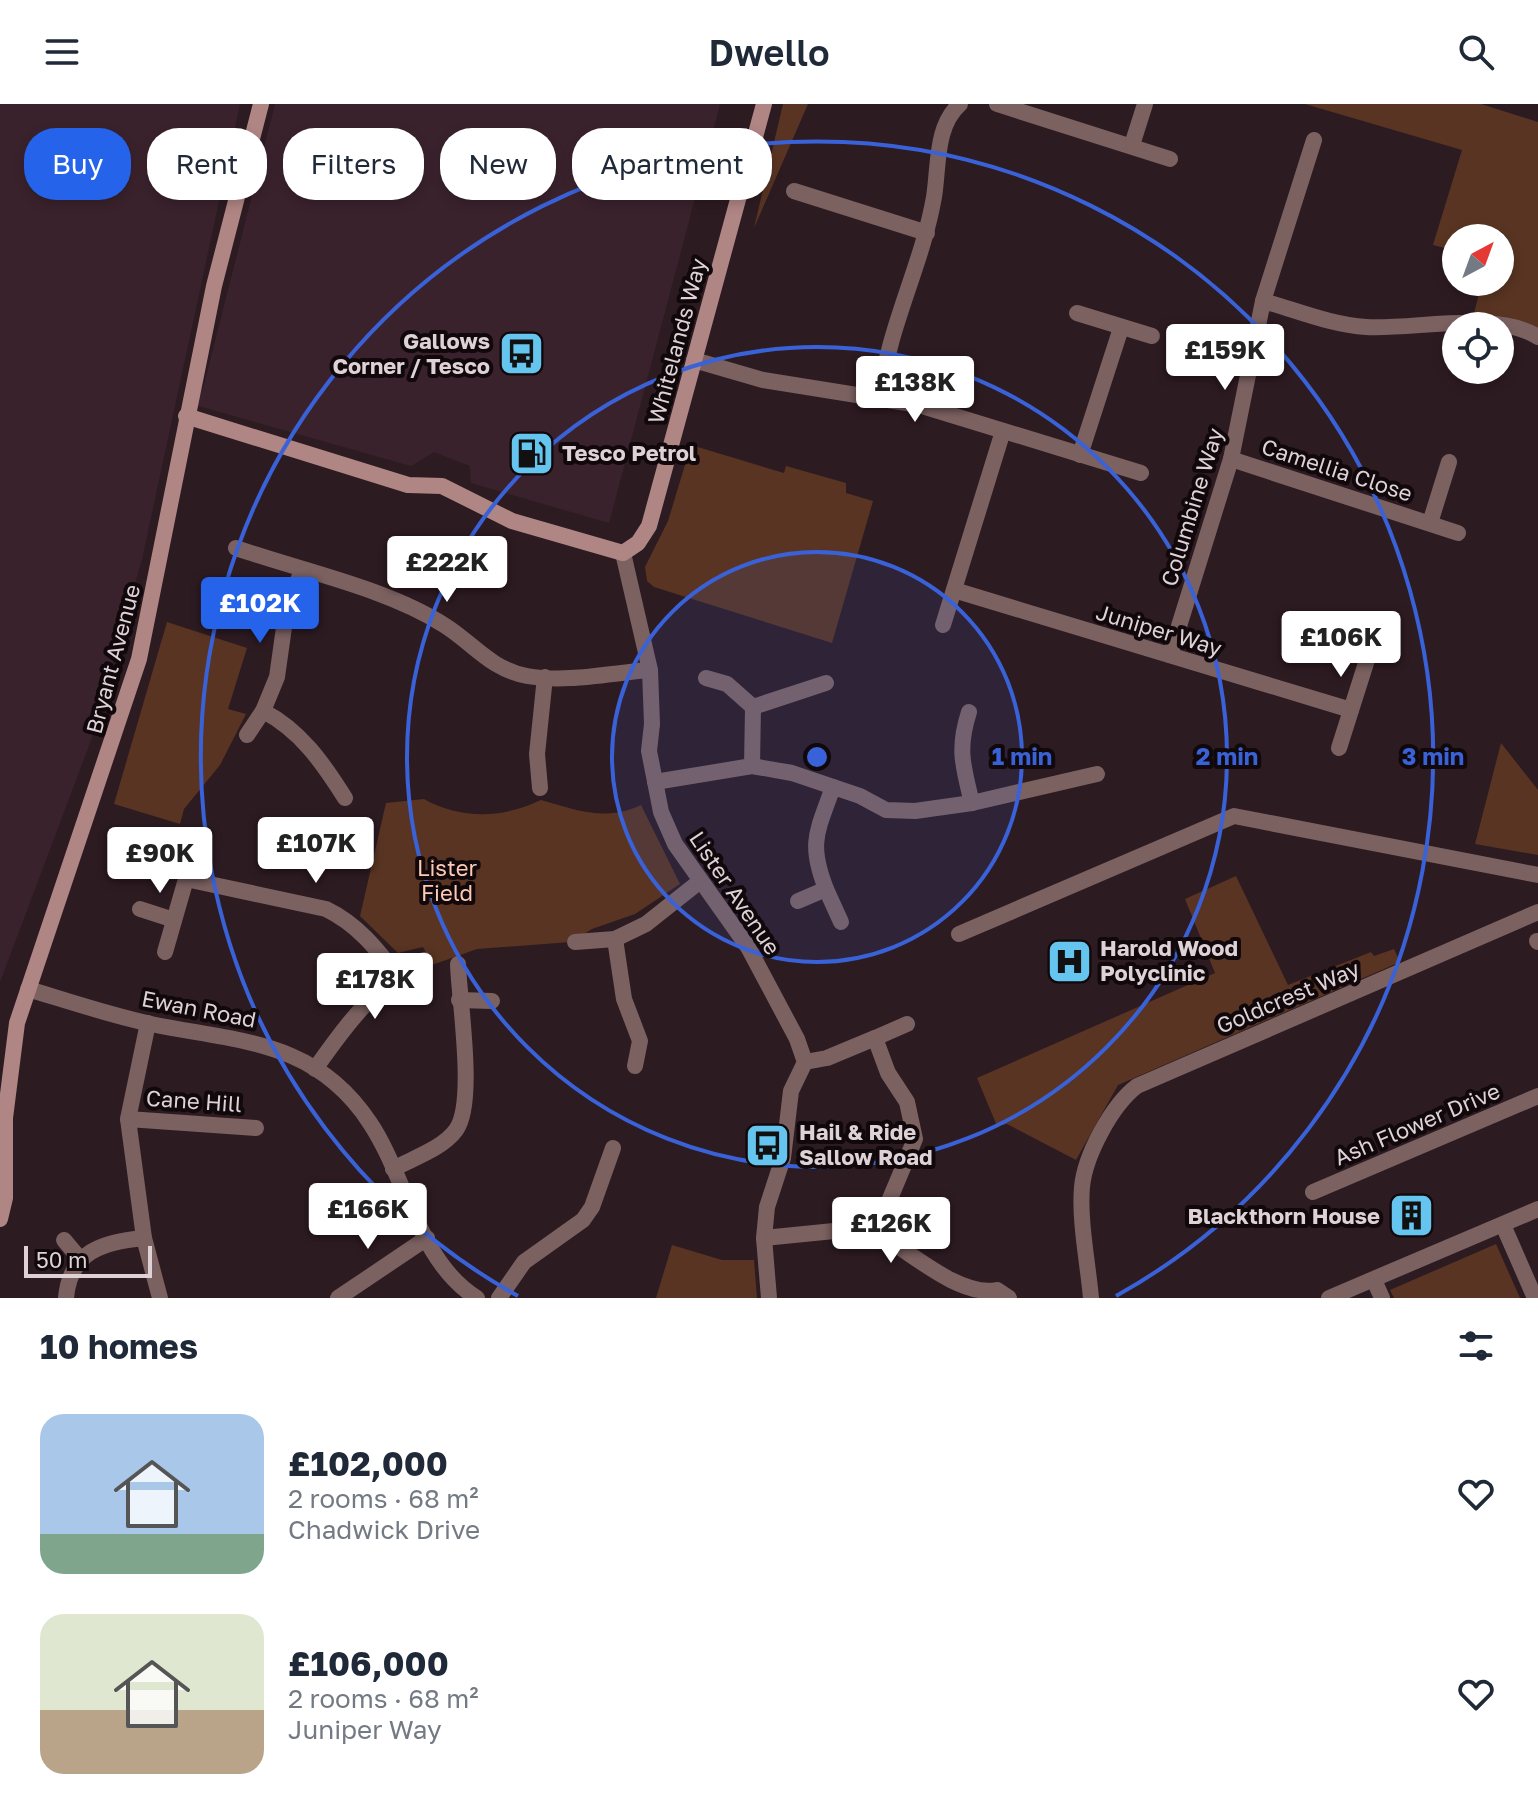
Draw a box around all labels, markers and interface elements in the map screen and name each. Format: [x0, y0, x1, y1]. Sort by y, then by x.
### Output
icon: menu [40, 30, 84, 74]
icon: search [1454, 30, 1498, 74]
text: Dwello [709, 31, 829, 74]
chip: Buy [24, 128, 131, 200]
chip: Rent [147, 128, 267, 200]
chip: Filters [283, 128, 424, 200]
chip: New [440, 128, 556, 200]
chip: Apartment [572, 128, 772, 200]
north arrow [1442, 224, 1514, 296]
map controls [1442, 224, 1514, 384]
street label: Whitelands Way [641, 255, 712, 427]
button: locate [1442, 312, 1514, 384]
pin: £159K [1169, 324, 1281, 392]
place label: Gallows Corner / Tesco [332, 327, 490, 379]
bus stop icon: Gallows Corner / Tesco [497, 330, 545, 378]
text: £159K [1184, 334, 1266, 365]
pin: £138K [859, 356, 971, 424]
text: £138K [874, 366, 956, 397]
street label: Columbine Way [1155, 425, 1228, 589]
fuel station icon: Tesco Petrol [507, 429, 555, 477]
street label: Camellia Close [1258, 432, 1416, 507]
place label: Tesco Petrol [562, 439, 696, 466]
pin: £222K [391, 536, 503, 604]
text: £222K [405, 546, 489, 577]
pin: £102K [204, 577, 316, 645]
street label: Bryant Avenue [80, 581, 145, 736]
text: £102K [219, 587, 301, 618]
street label: Juniper Way [1093, 598, 1225, 661]
pin: £106K [1285, 611, 1397, 679]
text: £106K [1300, 621, 1382, 652]
text: 1 min [992, 741, 1052, 770]
text: 2 min [1196, 741, 1258, 770]
text: 3 min [1402, 741, 1464, 770]
centre of rings [803, 743, 831, 771]
pin: £107K [260, 817, 372, 885]
street label: Lister Avenue [684, 826, 787, 960]
pin: £90K [113, 827, 207, 895]
text: £107K [276, 827, 356, 858]
text: £90K [125, 837, 195, 868]
park label: Lister Field [417, 854, 478, 906]
place label: Harold Wood Polyclinic [1100, 934, 1238, 986]
hospital icon: Harold Wood Polyclinic [1045, 937, 1093, 985]
pin: £178K [319, 953, 431, 1021]
street label: Goldcrest Way [1212, 954, 1363, 1039]
text: £178K [335, 963, 415, 994]
street label: Ewan Road [140, 984, 259, 1033]
street label: Ash Flower Drive [1330, 1076, 1504, 1171]
street label: Cane Hill [145, 1084, 243, 1117]
place label: Hail & Ride Sallow Road [799, 1118, 932, 1170]
bus stop icon: Hail & Ride Sallow Road [744, 1121, 792, 1169]
pin: £166K [312, 1183, 424, 1251]
building icon: Blackthorn House [1387, 1192, 1435, 1240]
text: £166K [327, 1193, 409, 1224]
pin: £126K [835, 1197, 947, 1265]
place label: Blackthorn House [1188, 1202, 1380, 1229]
text: £126K [850, 1207, 932, 1238]
scale bar [24, 1242, 152, 1278]
text: 50 m [36, 1246, 87, 1273]
icon: filters [1454, 1324, 1498, 1368]
text: 10 homes [40, 1326, 198, 1366]
text: £102,000 [288, 1443, 448, 1483]
icon: home [104, 1446, 200, 1542]
icon: heart [1454, 1472, 1498, 1516]
text: 2 rooms · 68 m² [288, 1483, 479, 1514]
text: Chadwick Drive [288, 1514, 480, 1545]
text: £106,000 [288, 1643, 449, 1683]
icon: home [104, 1646, 200, 1742]
icon: heart [1454, 1672, 1498, 1716]
text: 2 rooms · 68 m² [288, 1683, 479, 1714]
text: Juniper Way [288, 1714, 441, 1745]

